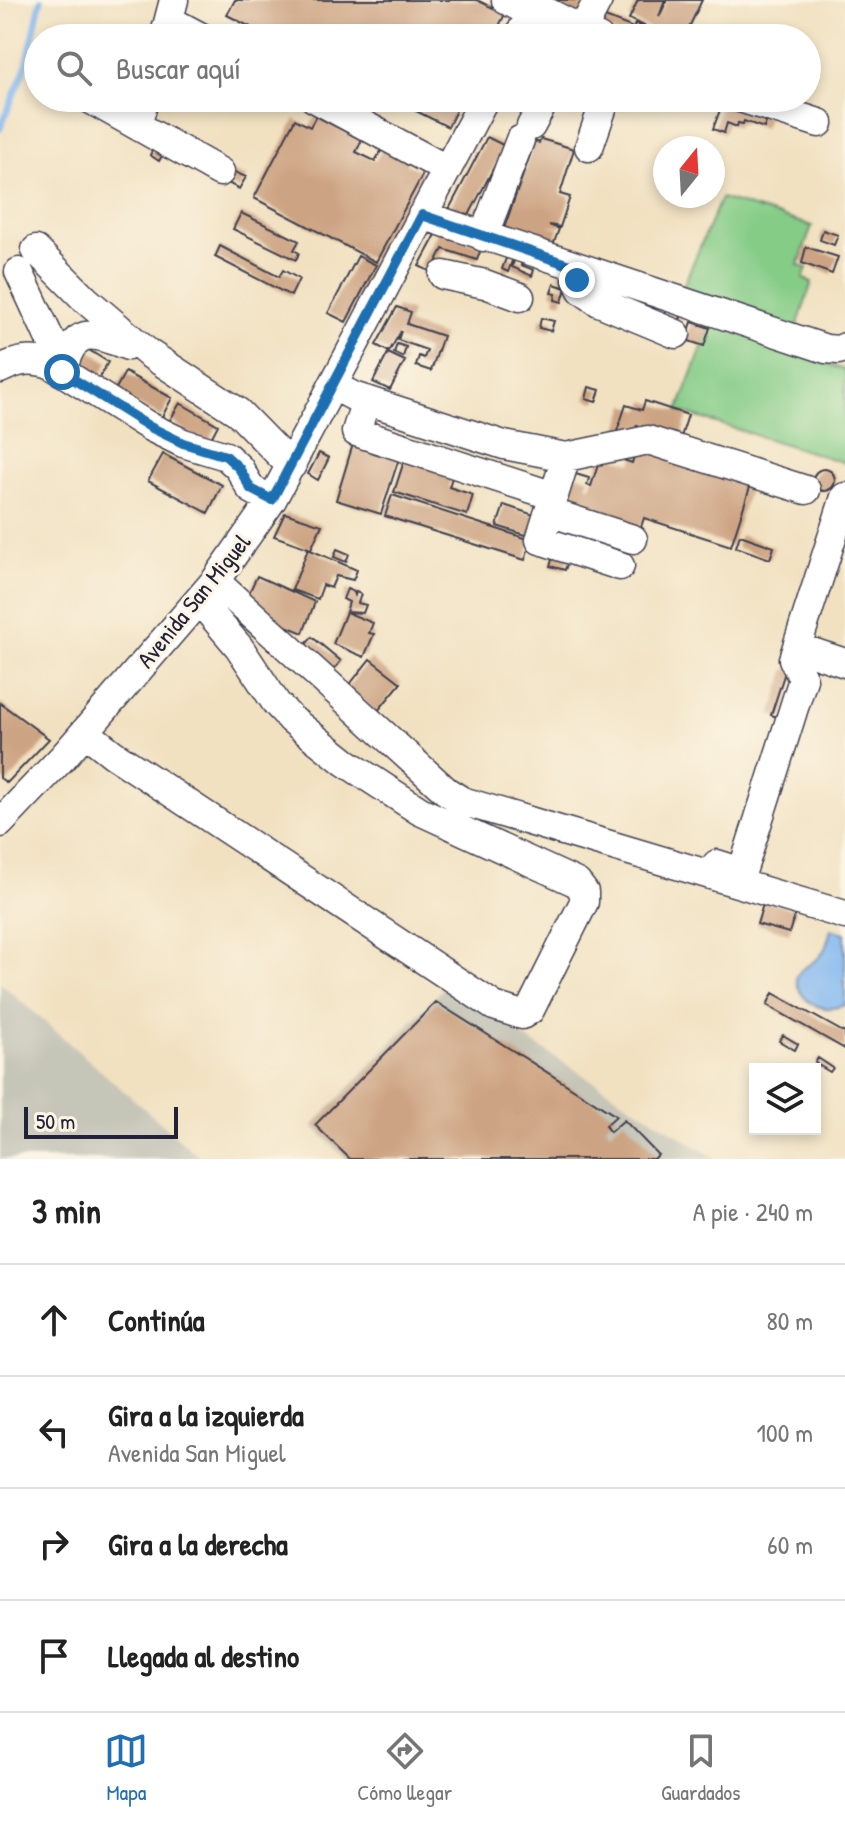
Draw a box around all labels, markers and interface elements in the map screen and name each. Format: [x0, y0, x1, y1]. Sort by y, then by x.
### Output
search box [24, 24, 821, 112]
icon: search [52, 46, 96, 90]
text: Buscar aquí [116, 48, 241, 88]
north arrow [653, 136, 725, 208]
route end [559, 262, 595, 298]
route start [44, 354, 80, 390]
street label: Avenida San Miguel [129, 526, 258, 674]
map controls [749, 1063, 821, 1135]
button: layers [749, 1063, 821, 1135]
scale bar [24, 1103, 178, 1139]
text: 50 m [36, 1106, 75, 1136]
text: 3 min [32, 1188, 101, 1234]
text: A pie · 240 m [693, 1194, 813, 1229]
icon: ahead [32, 1298, 76, 1342]
text: Continúa [108, 1300, 204, 1340]
text: 80 m [766, 1303, 813, 1338]
text: Gira a la izquierda [108, 1395, 304, 1435]
icon: left [32, 1410, 76, 1454]
text: 100 m [757, 1415, 813, 1450]
text: Avenida San Miguel [108, 1435, 286, 1470]
icon: right [32, 1522, 76, 1566]
text: Gira a la derecha [108, 1524, 288, 1564]
text: 60 m [767, 1527, 813, 1562]
icon: arrive [32, 1634, 76, 1678]
text: Llegada al destino [108, 1636, 299, 1676]
tab: Mapa [104, 1729, 148, 1807]
tab: Cómo llegar [357, 1729, 452, 1807]
tab: Guardados [661, 1729, 741, 1807]

